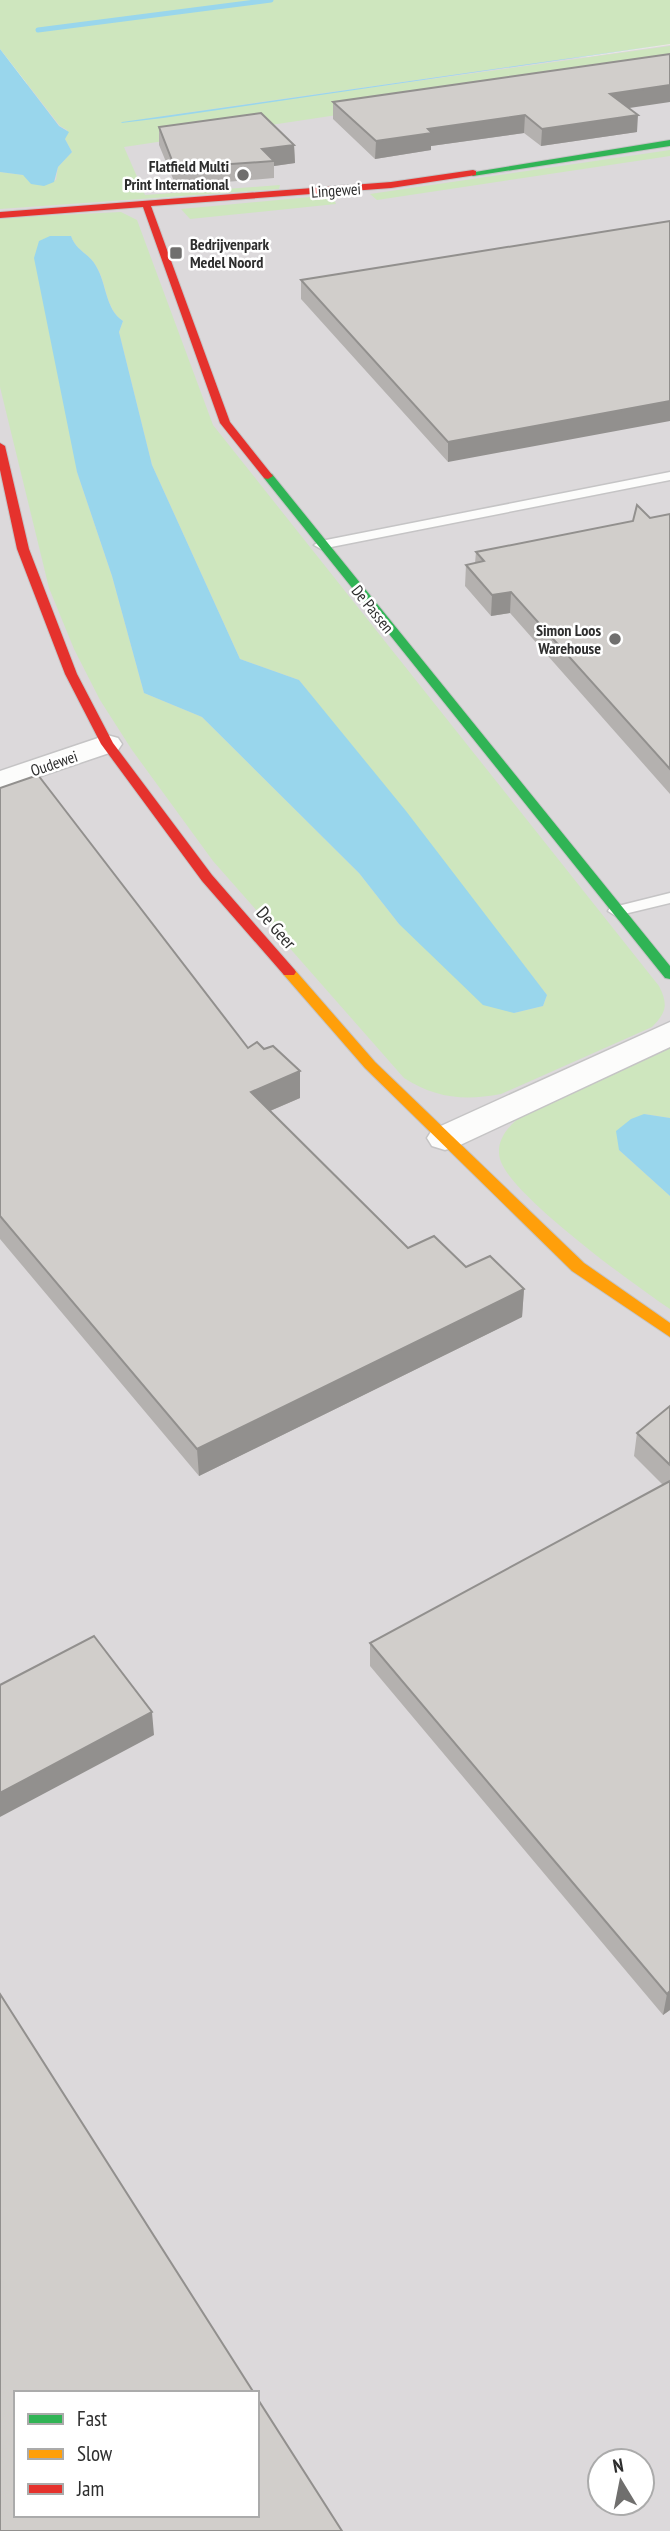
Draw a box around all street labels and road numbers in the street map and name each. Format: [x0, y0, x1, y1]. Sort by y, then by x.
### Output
street label: Lingewei [310, 178, 362, 202]
street label: De Passen [348, 581, 398, 637]
street label: Oudewei [28, 746, 80, 780]
street label: De Geer [252, 902, 301, 954]

